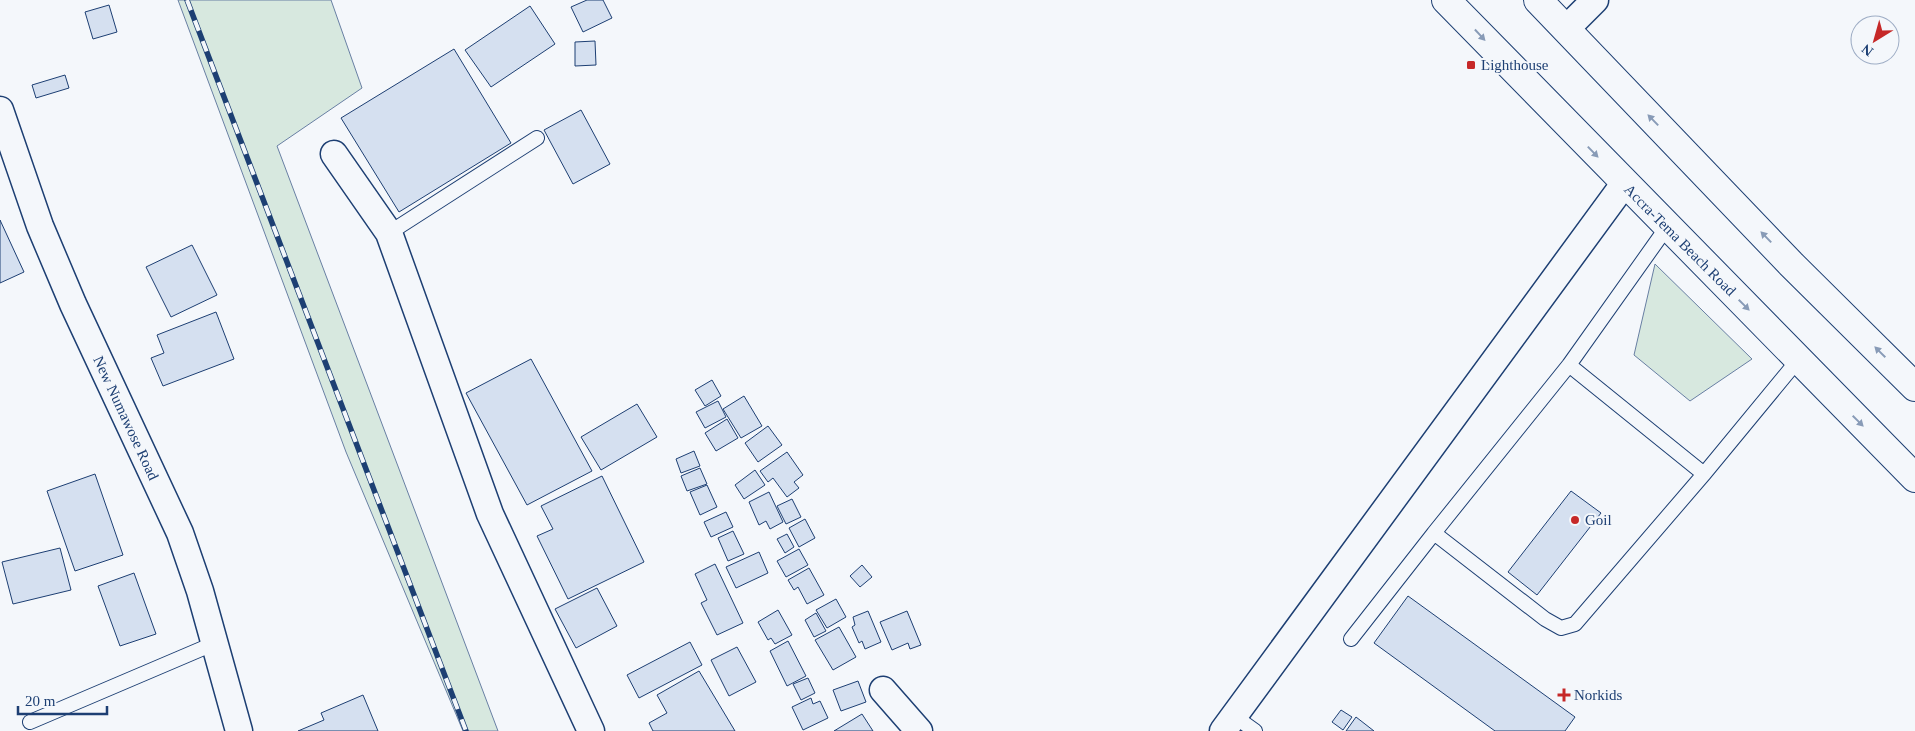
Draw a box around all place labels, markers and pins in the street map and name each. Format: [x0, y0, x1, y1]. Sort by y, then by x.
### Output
place label: Lighthouse [1481, 57, 1549, 73]
marker: Lighthouse [1465, 59, 1477, 71]
place label: Goil [1585, 512, 1612, 528]
marker: Goil [1569, 514, 1581, 526]
place label: Norkids [1574, 687, 1622, 703]
marker: Norkids [1558, 689, 1570, 701]

